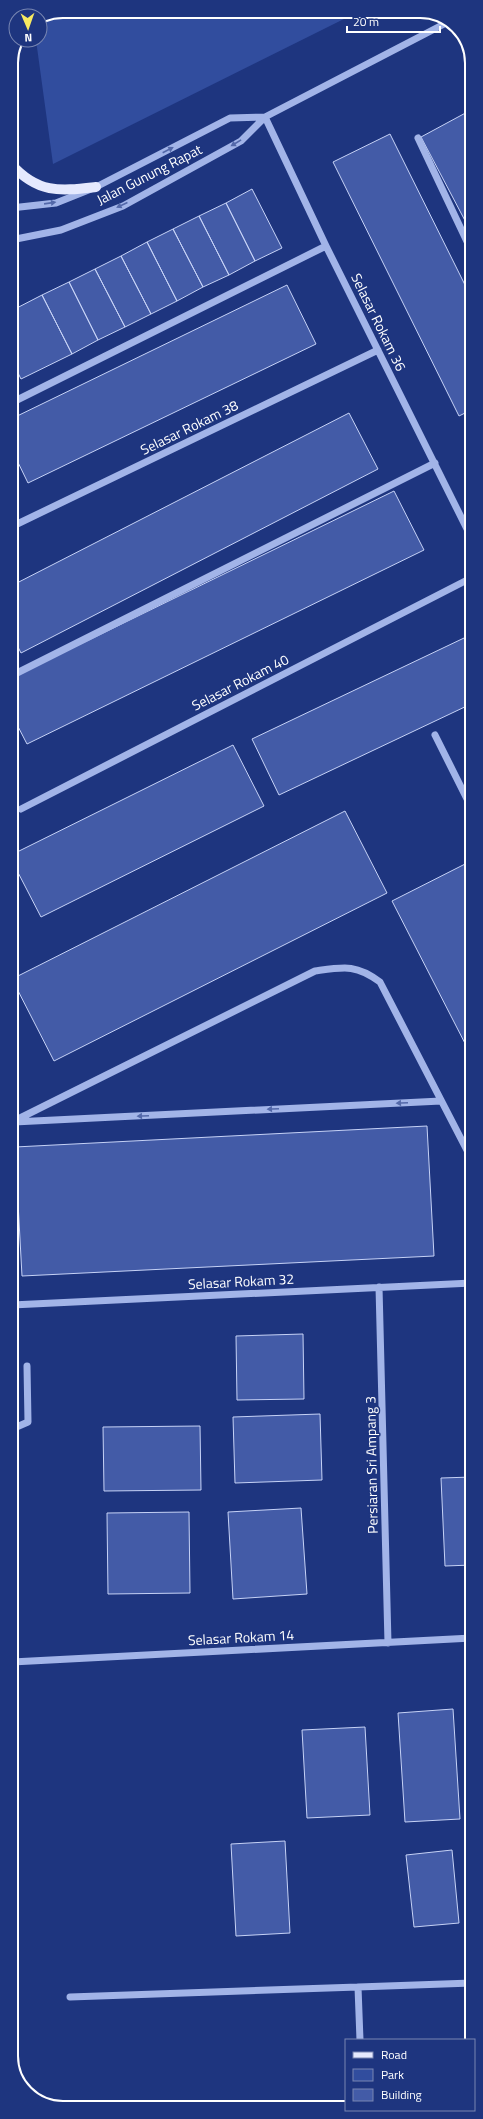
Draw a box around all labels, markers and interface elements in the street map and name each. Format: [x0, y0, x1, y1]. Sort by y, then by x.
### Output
north arrow [8, 8, 48, 48]
scale bar [347, 8, 440, 34]
text: 20 m [353, 12, 379, 31]
text: N [24, 30, 32, 46]
street label: Jalan Gunung Rapat [93, 138, 205, 210]
one-way arrow [230, 140, 242, 147]
one-way arrow [162, 147, 174, 153]
one-way arrow [44, 200, 56, 206]
one-way arrow [117, 202, 128, 208]
street label: Selasar Rokam 36 [346, 270, 412, 375]
street label: Selasar Rokam 38 [137, 394, 242, 460]
street label: Selasar Rokam 40 [188, 648, 292, 716]
one-way arrow [396, 1099, 408, 1106]
one-way arrow [267, 1106, 279, 1113]
one-way arrow [137, 1112, 149, 1119]
street label: Selasar Rokam 32 [187, 1268, 295, 1294]
street label: Persiaran Sri Ampang 3 [359, 1396, 383, 1534]
street label: Selasar Rokam 14 [187, 1624, 295, 1650]
legend [345, 2039, 475, 2111]
text: Road [381, 2045, 407, 2064]
text: Park [381, 2065, 404, 2084]
text: Building [381, 2085, 422, 2104]

